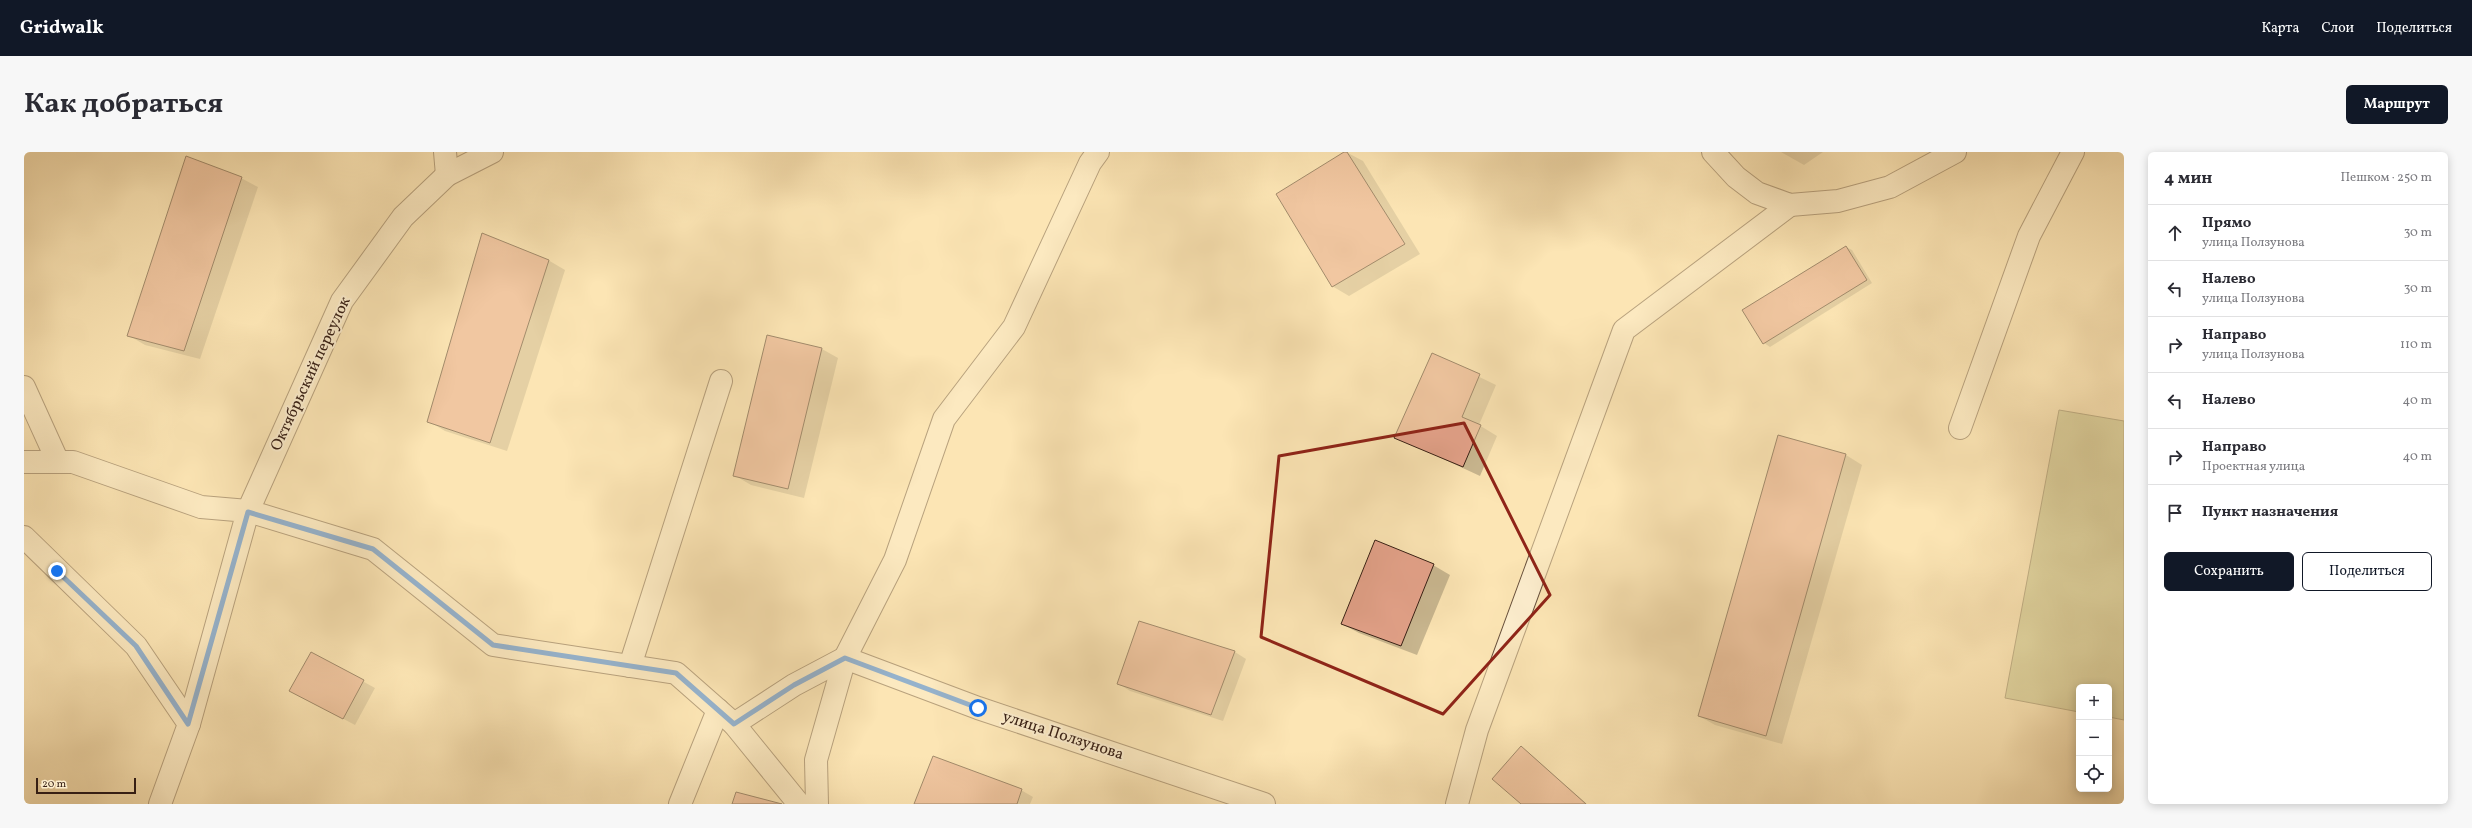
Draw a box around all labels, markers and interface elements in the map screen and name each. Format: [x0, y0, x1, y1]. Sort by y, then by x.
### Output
text: Gridwalk [20, 15, 104, 41]
text: Карта [2261, 19, 2299, 38]
text: Слои [2321, 19, 2354, 38]
text: Поделиться [2376, 19, 2452, 38]
text: Как добраться [24, 85, 223, 124]
button: Маршрут [2346, 85, 2448, 124]
text: 4 мин [2164, 167, 2212, 190]
text: Пешком · 250 m [2340, 169, 2432, 187]
text: Прямо [2202, 213, 2251, 234]
icon: ahead [2164, 222, 2186, 244]
text: 30 m [2404, 224, 2432, 242]
text: улица Ползунова [2202, 234, 2305, 252]
text: Налево [2202, 269, 2256, 290]
icon: left [2164, 278, 2186, 300]
text: 30 m [2404, 280, 2432, 298]
text: улица Ползунова [2202, 290, 2305, 308]
street label: Октябрьский переулок [266, 293, 357, 455]
text: Направо [2202, 325, 2266, 346]
icon: right [2164, 334, 2186, 356]
text: 110 m [2400, 336, 2432, 354]
text: улица Ползунова [2202, 346, 2305, 364]
icon: left [2164, 390, 2186, 412]
text: Налево [2202, 390, 2256, 411]
text: 40 m [2403, 392, 2432, 410]
text: Направо [2202, 437, 2266, 458]
icon: right [2164, 446, 2186, 468]
text: 40 m [2403, 448, 2432, 466]
text: Проектная улица [2202, 458, 2305, 476]
icon: arrive [2164, 502, 2186, 524]
text: Пункт назначения [2202, 502, 2338, 523]
button: Сохранить [2164, 552, 2294, 591]
button: Поделиться [2302, 552, 2432, 591]
route end [48, 562, 66, 580]
map controls [2076, 684, 2112, 792]
button: + [2076, 684, 2112, 720]
route start [969, 699, 987, 717]
street label: улица Ползунова [999, 706, 1127, 766]
button: − [2076, 720, 2112, 756]
button: locate [2076, 756, 2112, 792]
scale bar [36, 776, 136, 795]
text: 20 m [42, 777, 66, 792]

